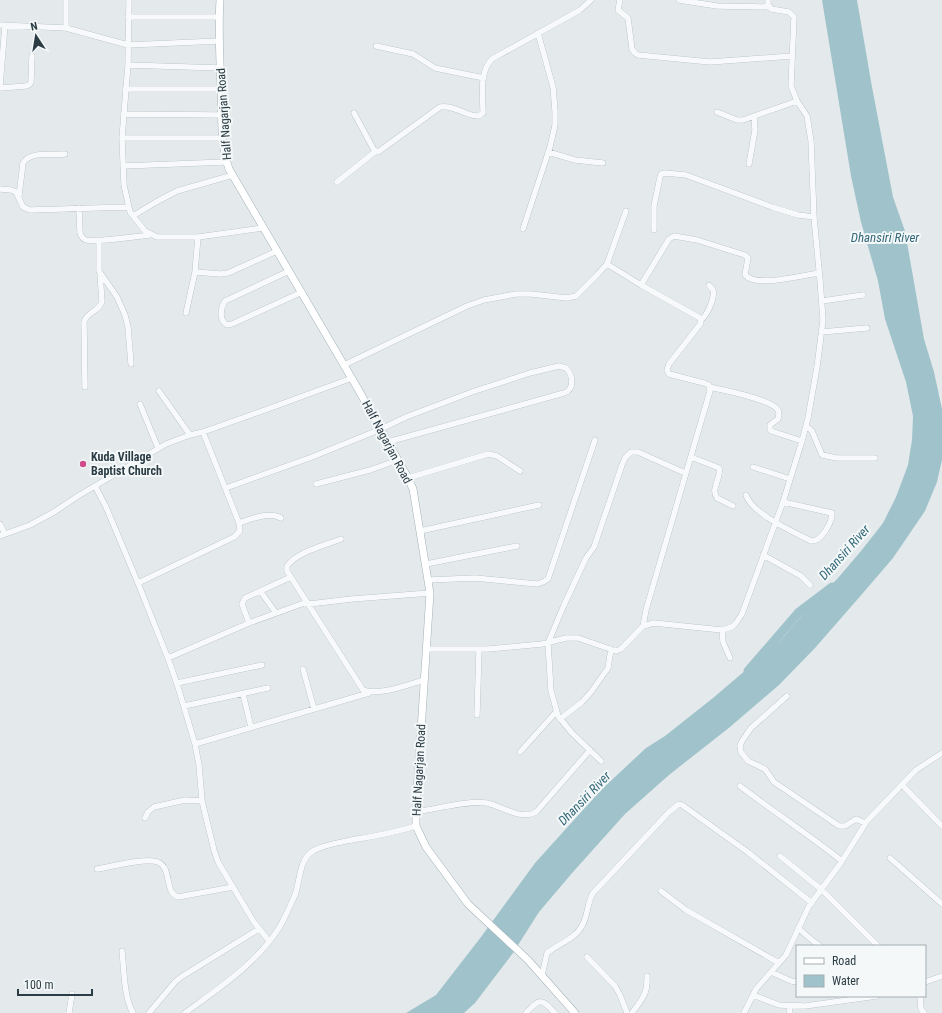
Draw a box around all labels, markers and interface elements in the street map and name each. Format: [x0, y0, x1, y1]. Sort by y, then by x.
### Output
north arrow [16, 16, 56, 56]
text: N [29, 20, 39, 34]
street label: Half Nagarjan Road [214, 68, 234, 160]
water label: Dhansiri River [851, 230, 920, 245]
street label: Half Nagarjan Road [359, 398, 415, 486]
place label: Kuda Village Baptist Church [91, 450, 162, 478]
marker: Kuda Village Baptist Church [78, 459, 88, 469]
water label: Dhansiri River [816, 521, 874, 583]
street label: Half Nagarjan Road [410, 724, 428, 816]
water label: Dhansiri River [555, 768, 614, 828]
legend [796, 945, 926, 997]
text: Road [832, 954, 856, 968]
scale bar [18, 971, 92, 997]
text: Water [832, 974, 860, 988]
text: 100 m [24, 978, 54, 992]

